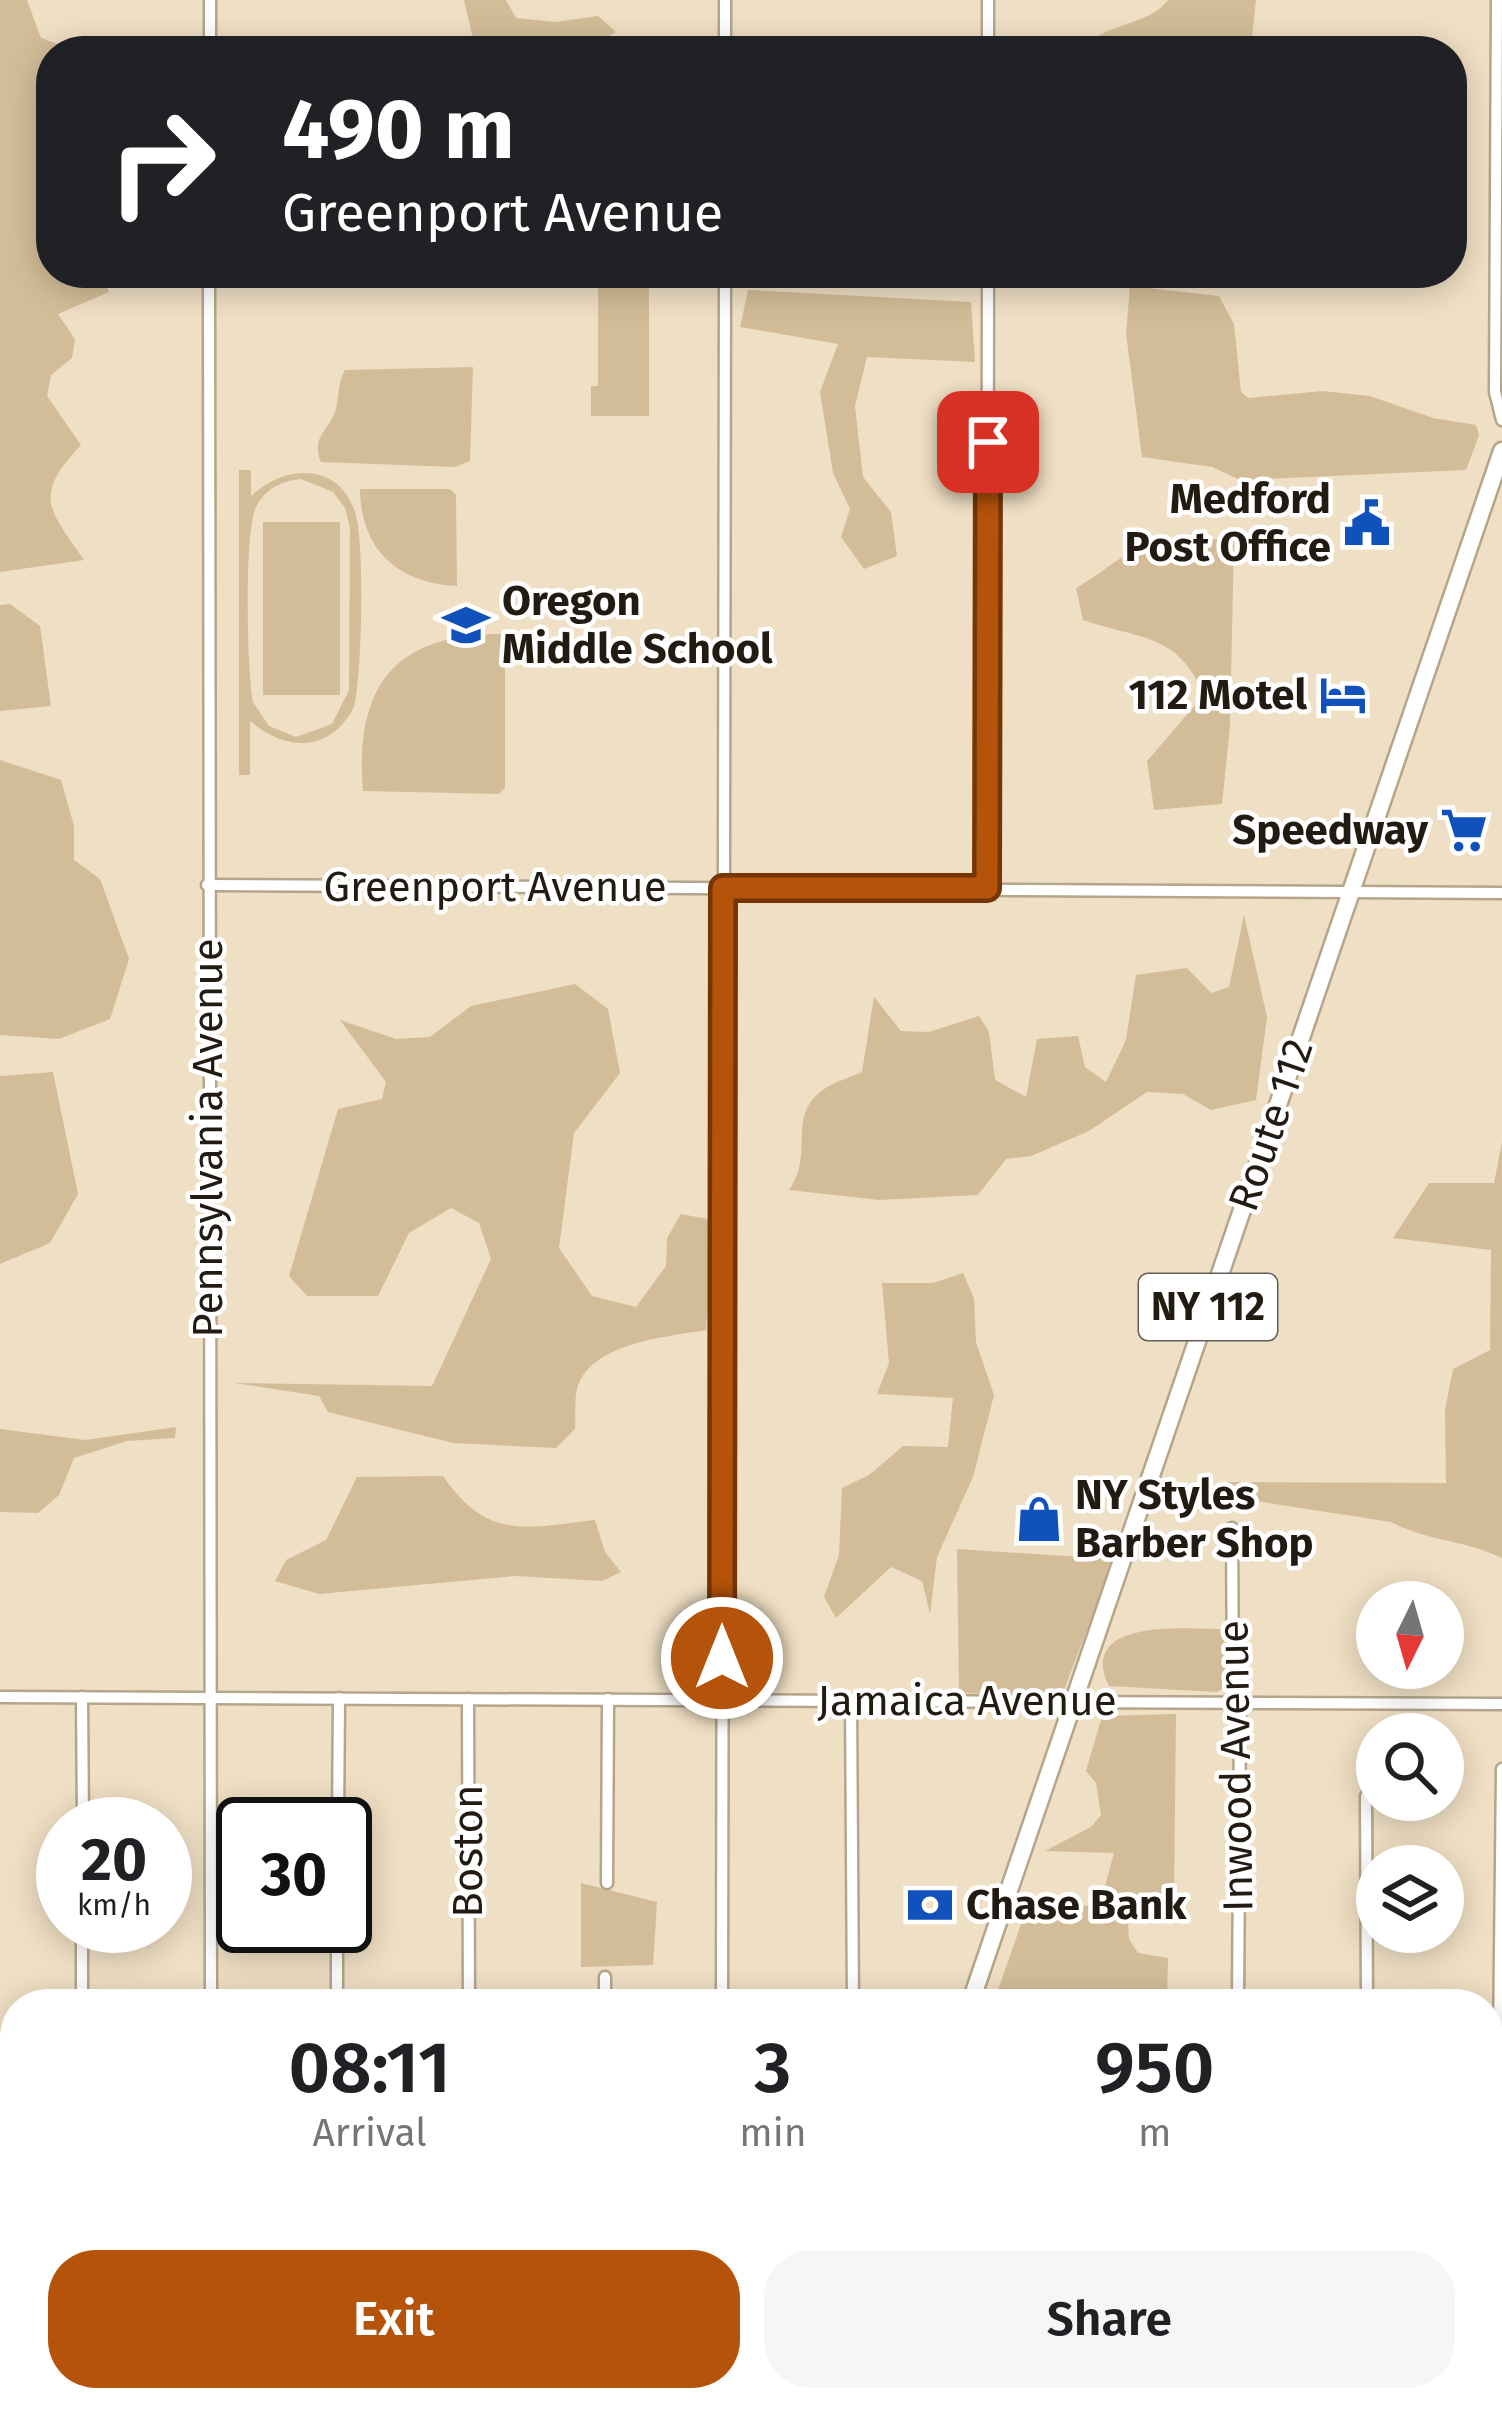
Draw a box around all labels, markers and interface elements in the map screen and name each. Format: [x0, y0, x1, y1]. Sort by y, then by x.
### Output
text: 490 m [282, 79, 515, 180]
icon: right [84, 84, 240, 240]
text: Greenport Avenue [282, 181, 723, 245]
pin [937, 391, 1039, 493]
icon: arrive [955, 409, 1021, 475]
place label: Medford Post Office [1124, 474, 1331, 572]
public building icon: Medford Post Office [1342, 498, 1392, 548]
place label: Oregon Middle School [502, 576, 773, 674]
school or university icon: Oregon Middle School [441, 600, 491, 650]
place label: 112 Motel [1128, 670, 1308, 720]
hotel icon: 112 Motel [1318, 670, 1368, 720]
place label: Speedway [1232, 805, 1429, 855]
supermarket icon: Speedway [1439, 805, 1489, 855]
street label: Greenport Avenue [323, 862, 667, 912]
street label: Pennsylvania Avenue [183, 938, 233, 1338]
street label: Route 112 [1218, 1032, 1324, 1218]
road number: NY 112 [1139, 1274, 1277, 1340]
place label: NY Styles Barber Shop [1075, 1470, 1314, 1568]
shop icon: NY Styles Barber Shop [1014, 1494, 1064, 1544]
north arrow [1356, 1581, 1464, 1689]
map controls [1356, 1581, 1464, 1953]
position arrow [659, 1595, 785, 1721]
street label: Inwood Avenue [1208, 1620, 1264, 1912]
street label: Jamaica Avenue [817, 1676, 1117, 1726]
button: search [1356, 1713, 1464, 1821]
street label: Boston [443, 1784, 493, 1918]
speed limit sign: 30 [216, 1797, 372, 1953]
text: 20 [81, 1824, 147, 1896]
button: layers [1356, 1845, 1464, 1953]
bank icon: Chase Bank [905, 1880, 955, 1930]
place label: Chase Bank [966, 1880, 1187, 1930]
text: km/h [77, 1887, 151, 1923]
text: 08:11 [289, 2025, 451, 2111]
text: 3 [754, 2025, 791, 2111]
text: 950 [1095, 2025, 1214, 2111]
text: Arrival [312, 2110, 427, 2156]
text: min [739, 2110, 807, 2156]
text: m [1138, 2110, 1171, 2156]
button: Exit [48, 2250, 740, 2388]
button: Share [764, 2250, 1455, 2388]

